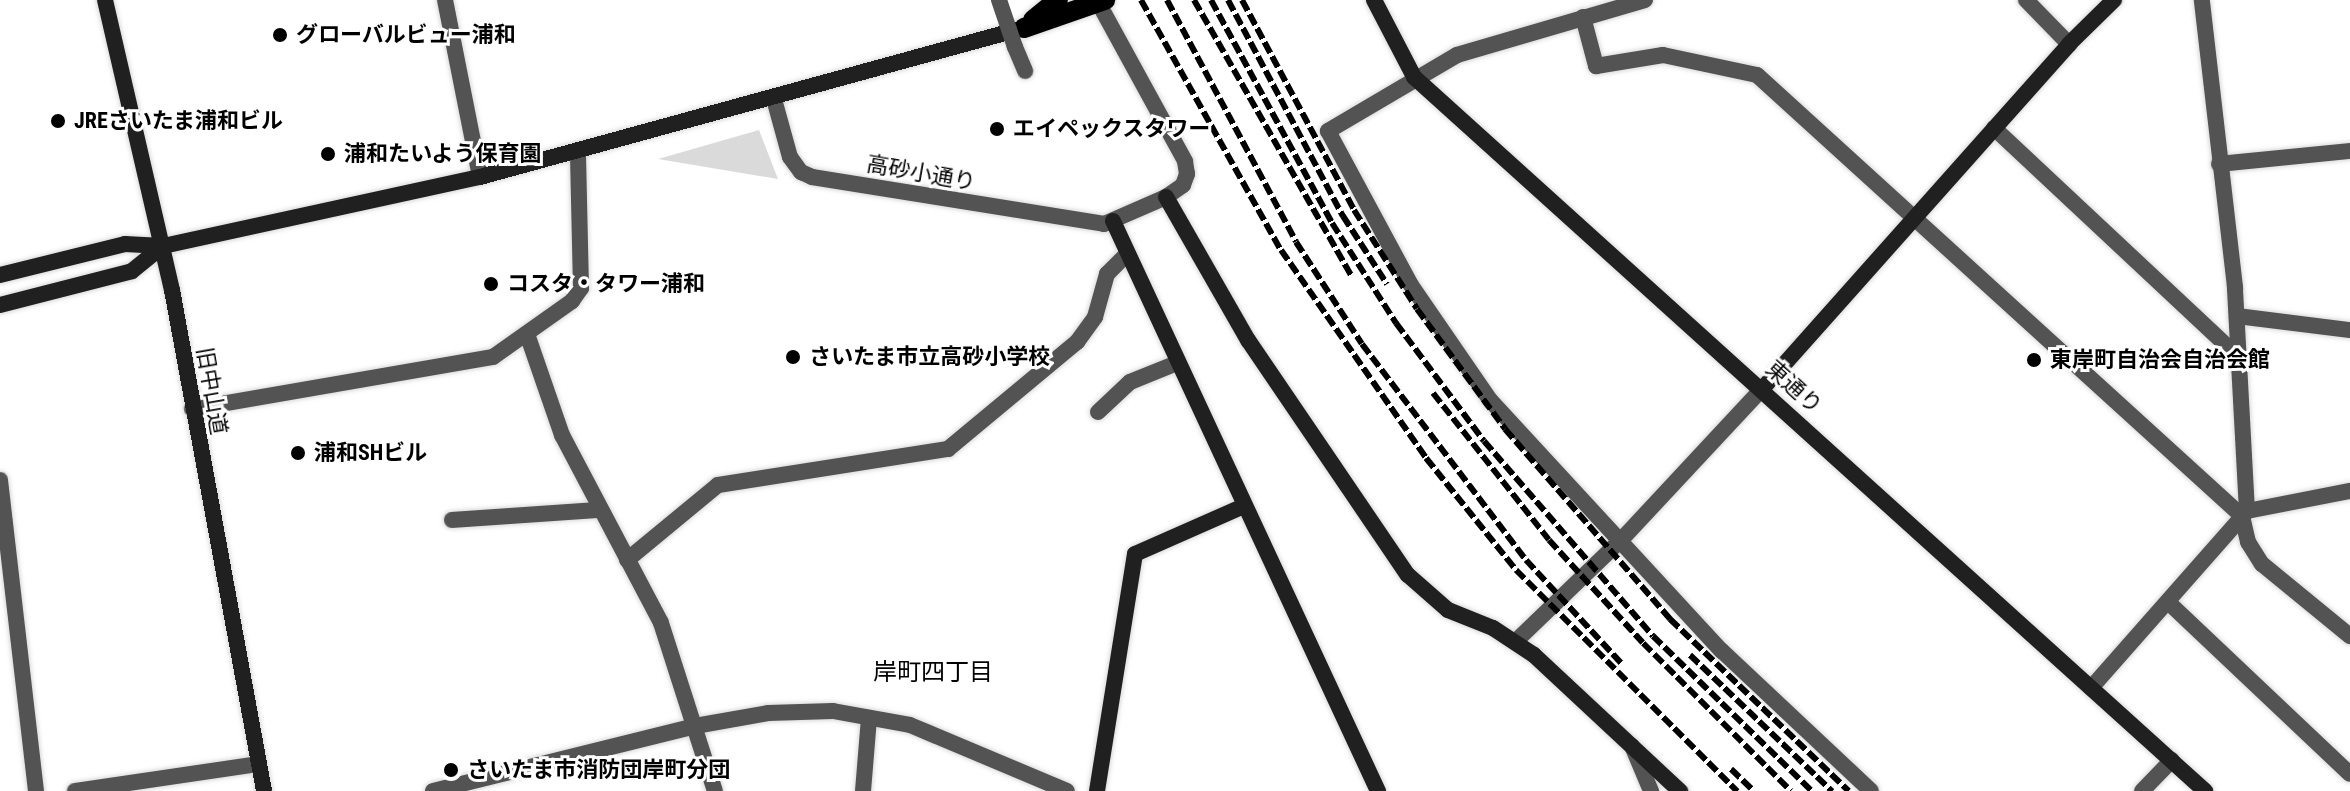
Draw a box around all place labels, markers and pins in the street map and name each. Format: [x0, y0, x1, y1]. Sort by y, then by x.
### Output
place label: グローバルビュー浦和 [296, 22, 516, 48]
marker: グローバルビュー浦和 [271, 26, 289, 44]
place label: JREさいたま浦和ビル [74, 108, 284, 134]
marker: JREさいたま浦和ビル [49, 112, 67, 130]
place label: エイペックスタワー [1013, 116, 1211, 142]
marker: エイペックスタワー [988, 120, 1006, 138]
place label: 浦和たいよう保育園 [344, 141, 542, 167]
marker: 浦和たいよう保育園 [319, 145, 337, 163]
place label: コスタ・タワー浦和 [507, 271, 705, 297]
marker: コスタ・タワー浦和 [482, 275, 500, 293]
place label: さいたま市立高砂小学校 [809, 344, 1051, 370]
place label: 東岸町自治会自治会館 [2050, 347, 2270, 373]
marker: さいたま市立高砂小学校 [784, 348, 802, 366]
marker: 東岸町自治会自治会館 [2025, 351, 2043, 369]
place label: 浦和SHビル [314, 440, 427, 466]
marker: 浦和SHビル [289, 444, 307, 462]
place label: さいたま市消防団岸町分団 [467, 757, 731, 783]
marker: さいたま市消防団岸町分団 [442, 761, 460, 779]

